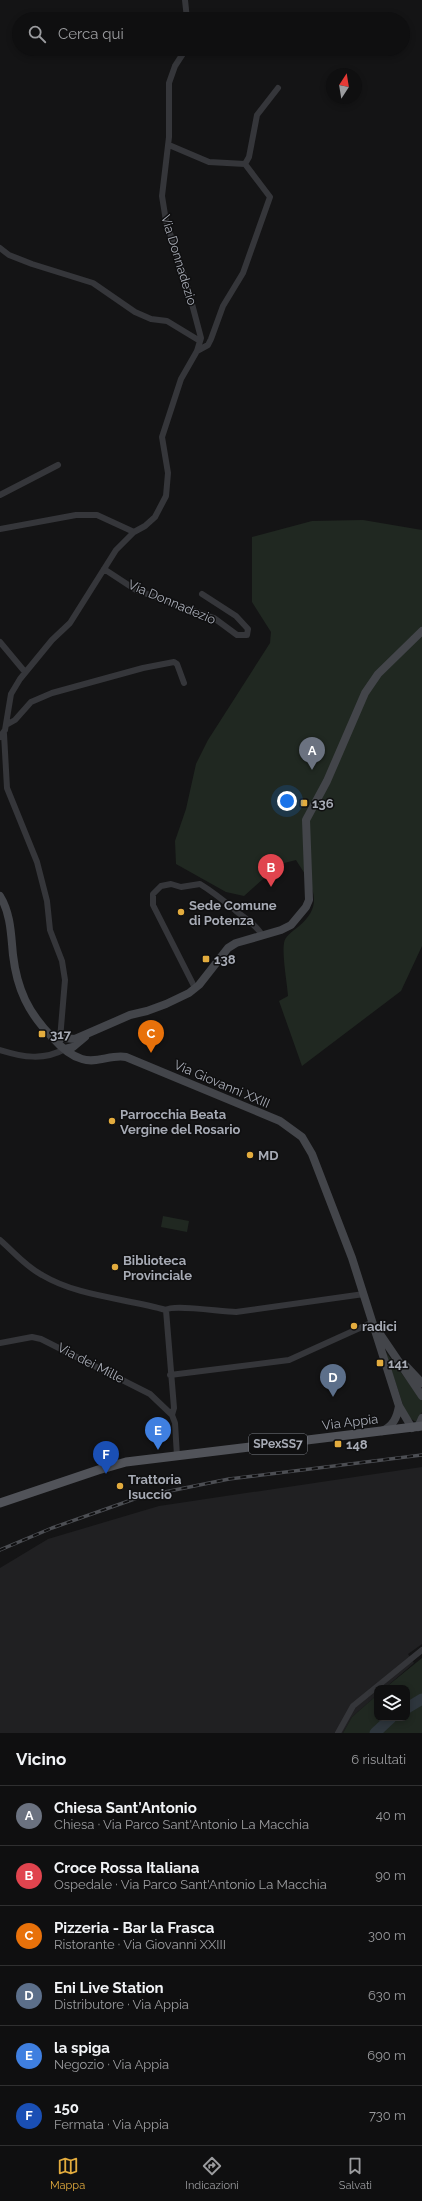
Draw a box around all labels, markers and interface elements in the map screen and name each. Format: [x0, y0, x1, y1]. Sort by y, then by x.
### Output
search box [12, 12, 410, 56]
icon: search [26, 23, 48, 45]
text: Cerca qui [58, 25, 124, 43]
north arrow [326, 68, 362, 104]
street label: Via Donnadezio [158, 213, 200, 307]
street label: Via Donnadezio [126, 577, 218, 627]
pin: A [299, 737, 325, 770]
your location [277, 791, 297, 811]
place label: 136 [312, 796, 334, 811]
marker: 136 [299, 798, 309, 808]
pin: B [258, 854, 284, 887]
place label: Sede Comune di Potenza [189, 898, 277, 928]
marker: Sede Comune di Potenza [176, 907, 186, 917]
place label: 138 [214, 952, 236, 967]
marker: 138 [201, 954, 211, 964]
pin: C [138, 1020, 164, 1053]
place label: 317 [50, 1027, 72, 1042]
marker: 317 [37, 1029, 47, 1039]
street label: Via Giovanni XXIII [172, 1057, 272, 1111]
place label: Parrocchia Beata Vergine del Rosario [120, 1107, 241, 1137]
marker: Parrocchia Beata Vergine del Rosario [107, 1116, 117, 1126]
place label: MD [258, 1148, 279, 1163]
marker: MD [245, 1150, 255, 1160]
place label: Biblioteca Provinciale [123, 1253, 192, 1283]
marker: Biblioteca Provinciale [110, 1262, 120, 1272]
place label: radici [362, 1319, 397, 1334]
marker: radici [349, 1321, 359, 1331]
street label: Via dei Mille [55, 1340, 127, 1386]
place label: 141 [388, 1356, 409, 1371]
marker: 141 [375, 1358, 385, 1368]
pin: D [320, 1364, 346, 1397]
street label: Via Appia [321, 1411, 379, 1433]
pin: E [145, 1417, 171, 1450]
road number: SPexSS7 [249, 1434, 307, 1454]
place label: 148 [346, 1437, 368, 1452]
marker: 148 [333, 1439, 343, 1449]
pin: F [93, 1441, 119, 1474]
place label: Trattoria Isuccio [128, 1472, 182, 1502]
marker: Trattoria Isuccio [115, 1481, 125, 1491]
map controls [374, 1685, 410, 1721]
button: layers [374, 1685, 410, 1721]
text: Vicino [16, 1749, 66, 1769]
text: 6 risultati [351, 1752, 406, 1767]
text: Chiesa Sant'Antonio [54, 1799, 197, 1817]
text: A [25, 1808, 33, 1823]
text: 40 m [376, 1808, 406, 1823]
text: Chiesa · Via Parco Sant'Antonio La Macchia [54, 1817, 309, 1832]
text: Croce Rossa Italiana [54, 1859, 199, 1877]
text: B [25, 1868, 33, 1883]
text: 90 m [375, 1868, 406, 1883]
text: Ospedale · Via Parco Sant'Antonio La Macchia [54, 1877, 327, 1892]
text: Pizzeria - Bar la Frasca [54, 1919, 214, 1937]
text: C [25, 1928, 33, 1943]
text: 300 m [368, 1928, 406, 1943]
text: Ristorante · Via Giovanni XXIII [54, 1937, 226, 1952]
text: Eni Live Station [54, 1979, 164, 1997]
text: D [24, 1988, 34, 2003]
text: 630 m [368, 1988, 406, 2003]
text: Distributore · Via Appia [54, 1997, 189, 2012]
text: la spiga [54, 2039, 110, 2057]
text: E [25, 2048, 33, 2063]
text: 690 m [367, 2048, 406, 2063]
text: Negozio · Via Appia [54, 2057, 169, 2072]
text: 150 [54, 2099, 79, 2117]
text: F [25, 2108, 33, 2123]
text: 730 m [369, 2108, 406, 2123]
text: Fermata · Via Appia [54, 2117, 169, 2132]
tab: Mappa [50, 2155, 85, 2192]
tab: Indicazioni [185, 2155, 239, 2192]
tab: Salvati [339, 2155, 372, 2192]

